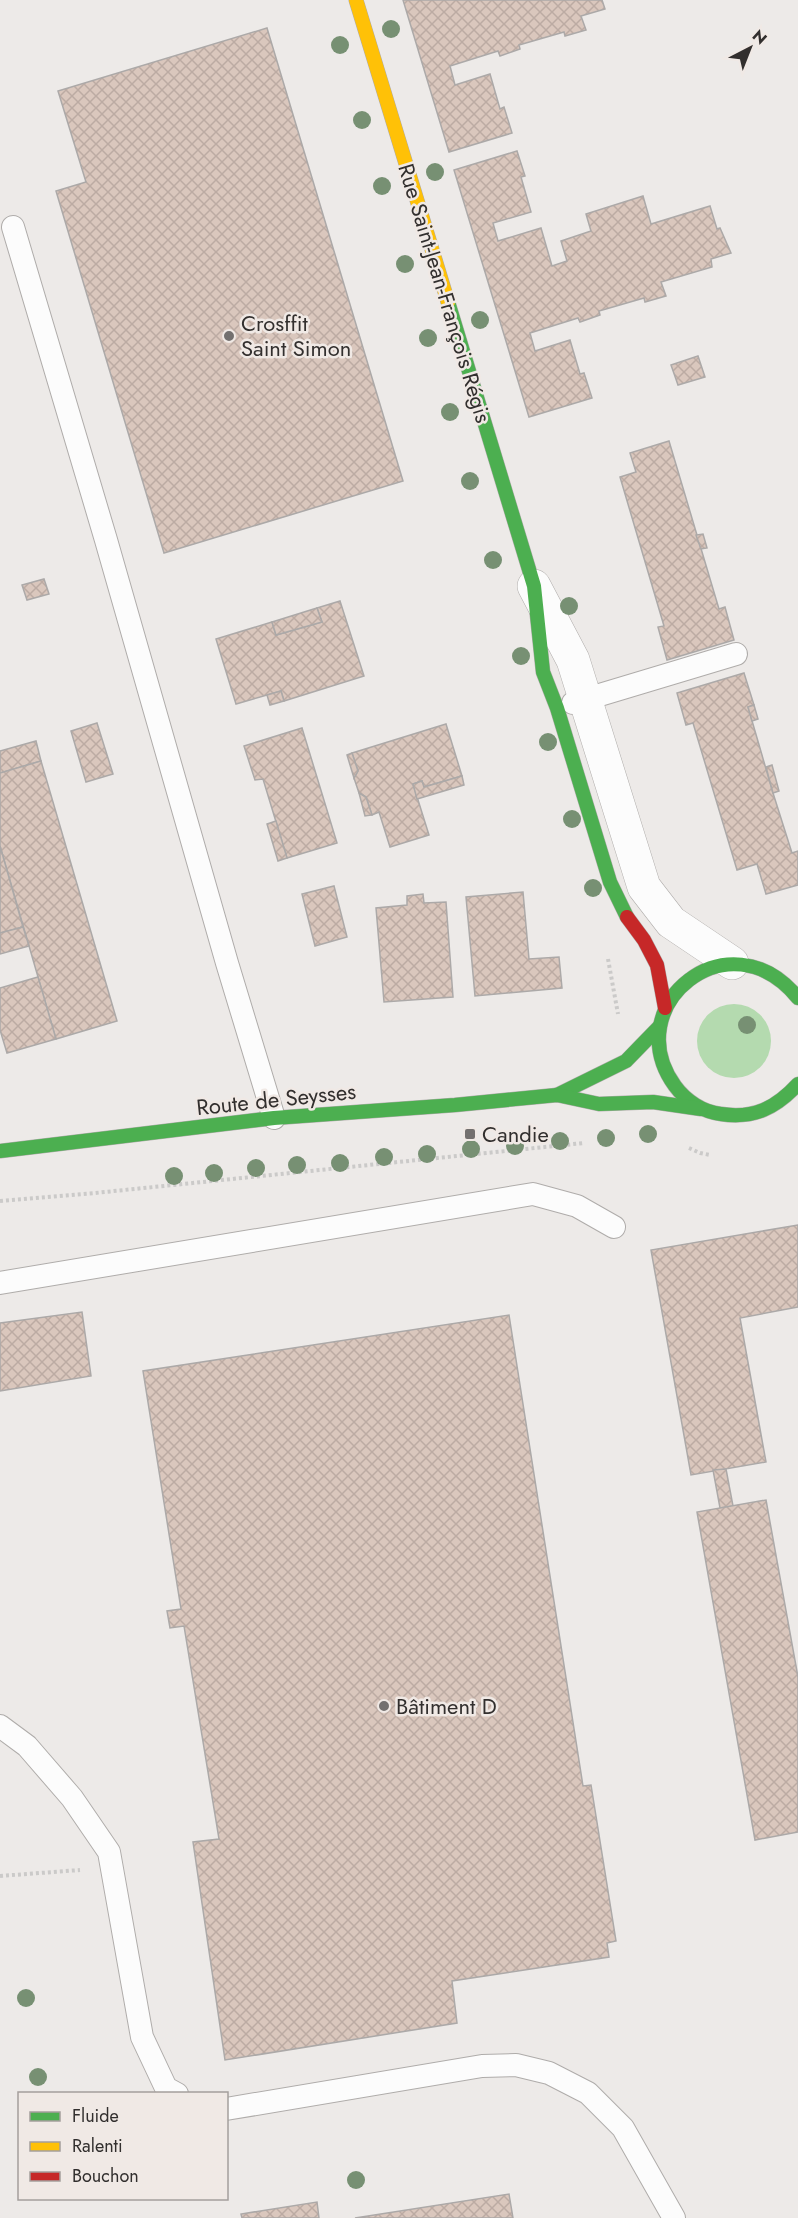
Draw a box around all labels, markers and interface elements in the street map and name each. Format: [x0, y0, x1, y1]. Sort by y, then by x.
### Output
north arrow [720, 18, 780, 78]
text: N [747, 24, 772, 50]
street label: Rue Saint-Jean-François Régis [390, 159, 500, 427]
place label: Crosffit Saint Simon [241, 307, 351, 364]
marker: Crosffit Saint Simon [222, 329, 236, 343]
street label: Route de Seysses [195, 1075, 357, 1123]
place label: Candie [482, 1118, 549, 1150]
marker: Candie [463, 1127, 477, 1141]
place label: Bâtiment D [396, 1690, 497, 1722]
marker: Bâtiment D [377, 1699, 391, 1713]
legend [18, 2092, 228, 2200]
text: Fluide [72, 2103, 119, 2129]
text: Ralenti [72, 2133, 123, 2159]
text: Bouchon [72, 2163, 139, 2189]

